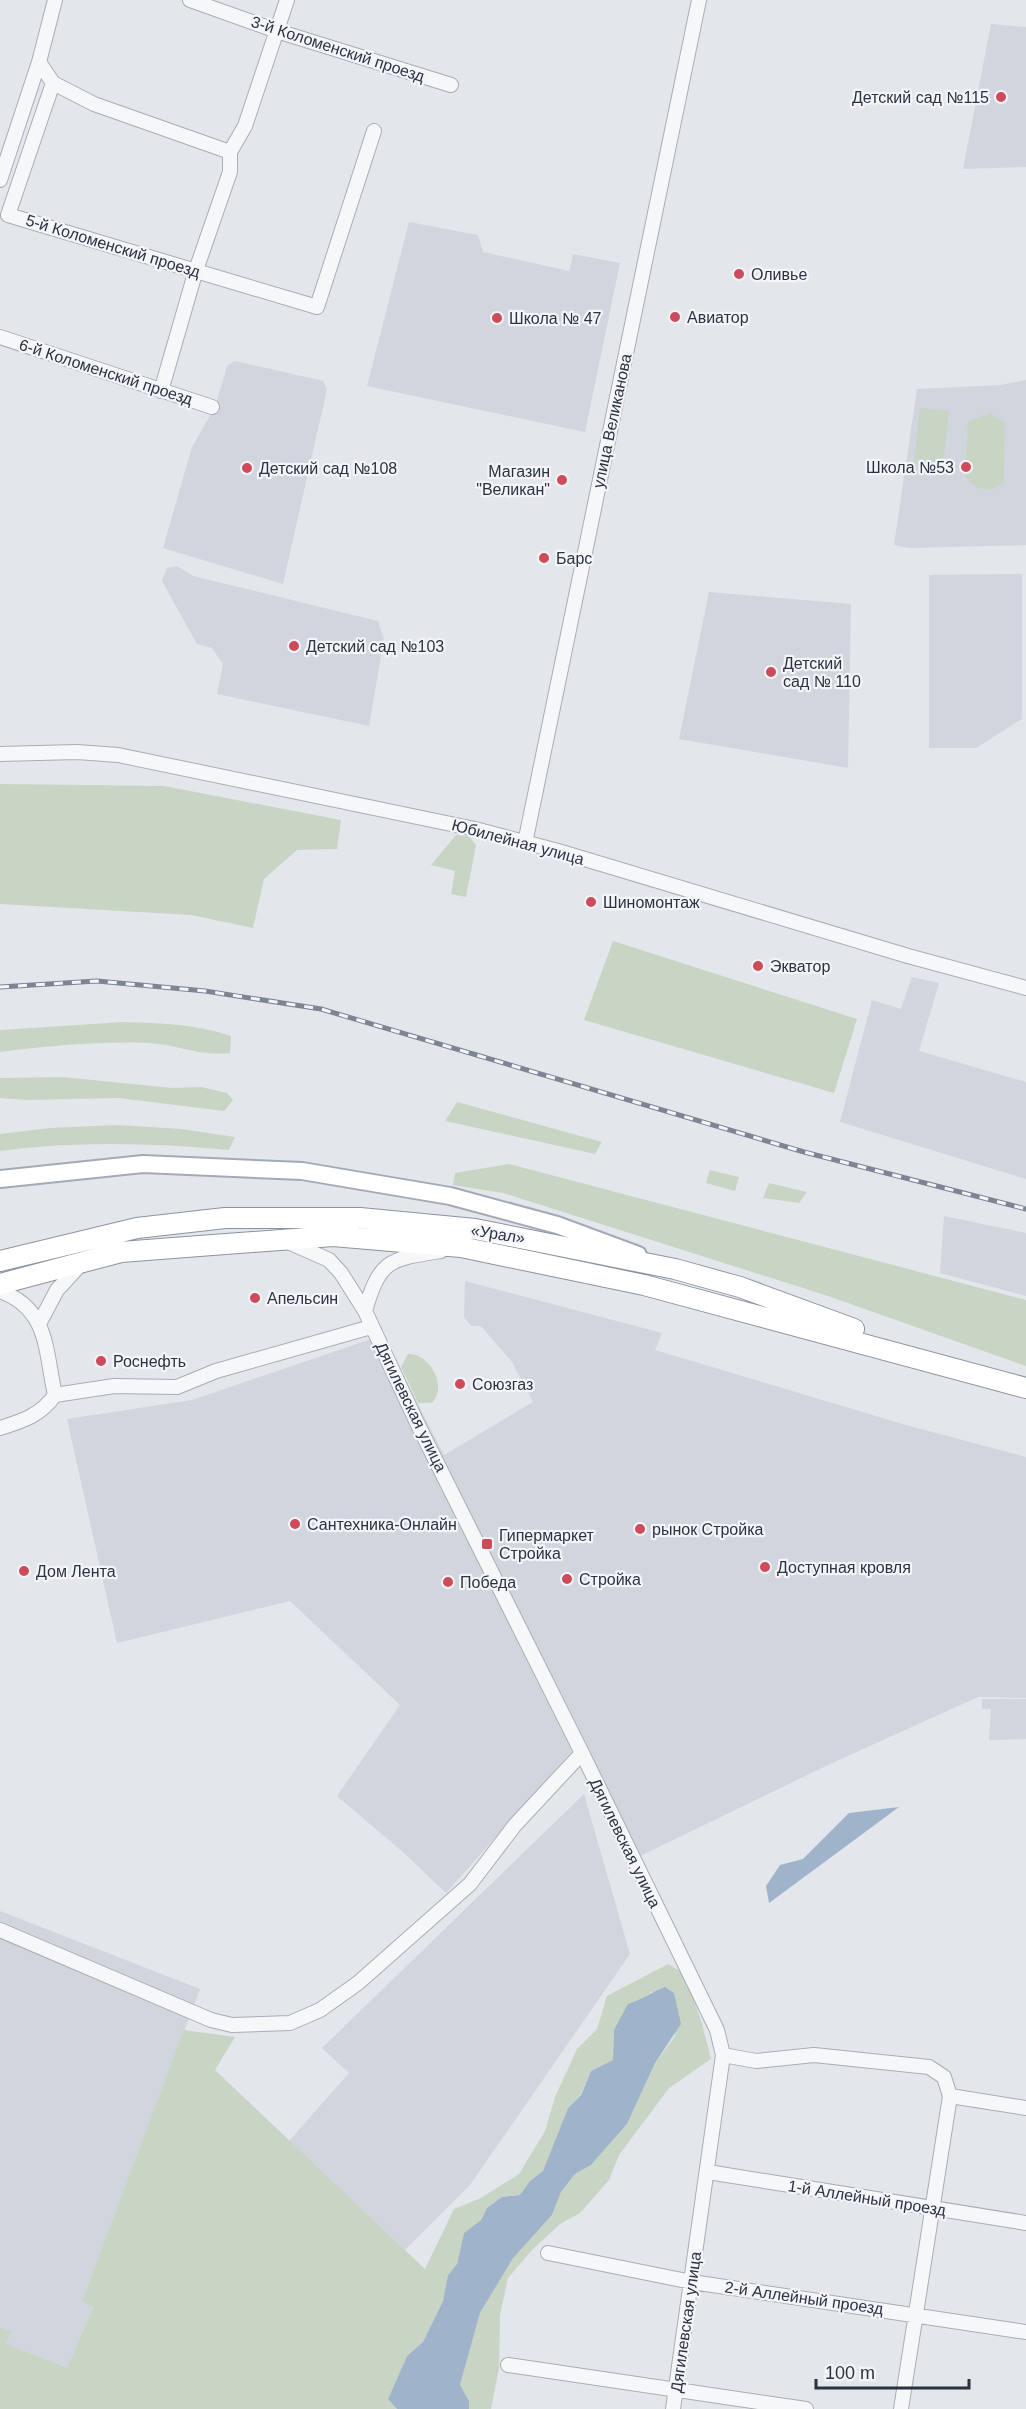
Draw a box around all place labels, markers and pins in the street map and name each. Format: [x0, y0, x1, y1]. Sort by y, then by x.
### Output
place label: Детский сад №115 [852, 89, 989, 106]
marker: Детский сад №115 [994, 90, 1008, 104]
place label: Оливье [751, 266, 807, 283]
marker: Оливье [732, 267, 746, 281]
place label: Авиатор [687, 309, 749, 326]
place label: Школа № 47 [509, 310, 602, 327]
marker: Авиатор [668, 310, 682, 324]
marker: Школа № 47 [490, 311, 504, 325]
place label: Школа №53 [866, 459, 954, 476]
place label: Детский сад №108 [259, 460, 397, 477]
marker: Школа №53 [959, 460, 973, 474]
marker: Детский сад №108 [240, 461, 254, 475]
place label: Магазин "Великан" [476, 463, 550, 498]
marker: Магазин "Великан" [555, 473, 569, 487]
place label: Барс [556, 550, 592, 567]
marker: Барс [537, 551, 551, 565]
place label: Детский сад №103 [306, 638, 444, 655]
marker: Детский сад №103 [287, 639, 301, 653]
place label: Детский сад № 110 [783, 655, 861, 690]
marker: Детский сад № 110 [764, 665, 778, 679]
place label: Шиномонтаж [603, 894, 700, 911]
marker: Шиномонтаж [584, 895, 598, 909]
place label: Экватор [770, 958, 830, 975]
marker: Экватор [751, 959, 765, 973]
place label: Апельсин [267, 1290, 338, 1307]
marker: Апельсин [248, 1291, 262, 1305]
place label: Роснефть [113, 1353, 186, 1370]
marker: Роснефть [94, 1354, 108, 1368]
place label: Союзгаз [472, 1376, 533, 1393]
marker: Союзгаз [453, 1377, 467, 1391]
place label: Сантехника-Онлайн [307, 1516, 457, 1533]
marker: Сантехника-Онлайн [288, 1517, 302, 1531]
place label: рынок Стройка [652, 1521, 764, 1538]
marker: рынок Стройка [633, 1522, 647, 1536]
place label: Гипермаркет Стройка [499, 1527, 595, 1562]
marker: Гипермаркет Стройка [480, 1537, 494, 1551]
place label: Доступная кровля [777, 1559, 911, 1576]
marker: Доступная кровля [758, 1560, 772, 1574]
place label: Дом Лента [36, 1563, 116, 1580]
marker: Дом Лента [17, 1564, 31, 1578]
place label: Стройка [579, 1571, 641, 1588]
marker: Стройка [560, 1572, 574, 1586]
place label: Победа [460, 1574, 516, 1591]
marker: Победа [441, 1575, 455, 1589]

